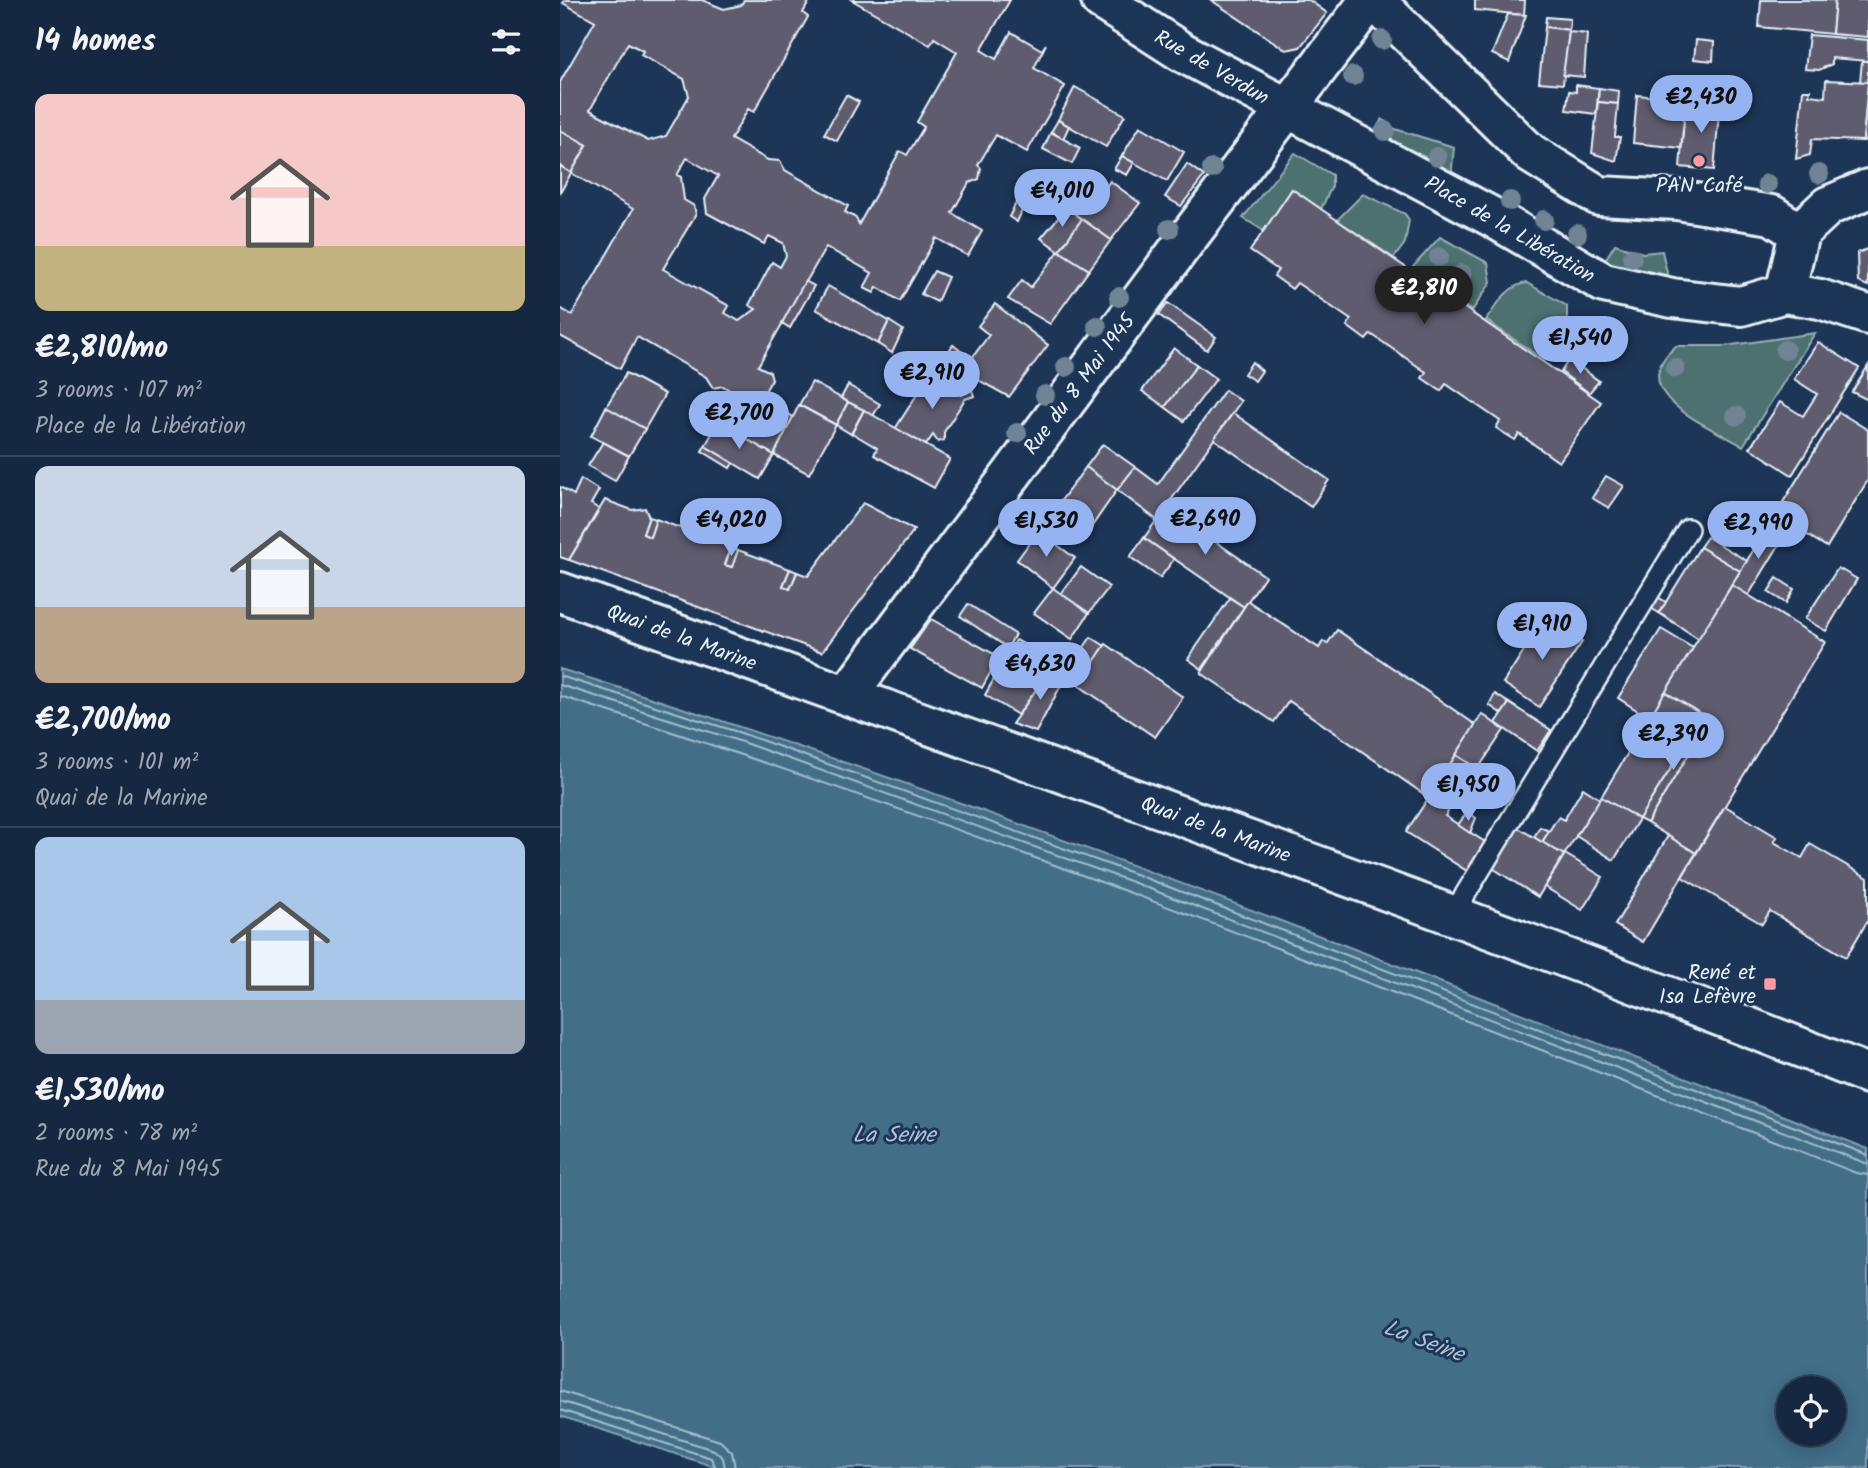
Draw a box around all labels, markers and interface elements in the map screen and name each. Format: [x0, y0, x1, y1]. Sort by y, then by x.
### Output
text: 14 homes [35, 18, 156, 66]
street label: Rue de Verdun [1148, 22, 1275, 115]
icon: filters [487, 23, 525, 61]
pin: €2,430 [1644, 76, 1758, 135]
text: €2,430 [1666, 80, 1736, 116]
icon: home [217, 140, 343, 266]
marker: PAN Café [1691, 153, 1707, 169]
street label: Place de la Libération [1418, 168, 1601, 293]
pin: €4,010 [1005, 170, 1119, 229]
place label: PAN Café [1656, 170, 1743, 203]
text: €4,010 [1030, 174, 1094, 210]
pin: €2,810 [1367, 266, 1481, 326]
text: €2,810 [1391, 271, 1457, 307]
street label: Rue du 8 Mai 1945 [1016, 306, 1146, 463]
pin: €1,540 [1523, 316, 1637, 376]
text: €1,540 [1548, 321, 1612, 357]
text: €2,810/mo [35, 325, 168, 373]
pin: €2,910 [875, 352, 989, 411]
text: €2,910 [900, 356, 964, 392]
text: 3 rooms · 107 m² [35, 373, 202, 409]
pin: €2,700 [682, 392, 796, 451]
text: €2,700 [705, 396, 773, 432]
text: Place de la Libération [35, 409, 246, 445]
pin: €4,020 [674, 498, 788, 558]
pin: €2,690 [1148, 498, 1262, 557]
pin: €1,530 [989, 500, 1103, 559]
text: €2,690 [1170, 502, 1240, 538]
pin: €2,990 [1701, 502, 1815, 561]
text: €4,020 [696, 503, 766, 539]
text: €1,530 [1014, 504, 1078, 540]
text: €2,990 [1723, 506, 1793, 542]
icon: home [217, 512, 343, 638]
street label: Quai de la Marine [602, 596, 762, 681]
pin: €1,910 [1485, 602, 1599, 662]
text: €1,910 [1513, 607, 1571, 643]
pin: €4,630 [983, 642, 1097, 702]
text: €4,630 [1005, 647, 1075, 683]
text: €2,700/mo [35, 697, 171, 745]
pin: €2,390 [1616, 712, 1730, 772]
text: €2,390 [1638, 717, 1708, 753]
text: 3 rooms · 101 m² [35, 745, 198, 781]
pin: €1,950 [1411, 764, 1525, 823]
text: €1,950 [1437, 768, 1499, 804]
text: Quai de la Marine [35, 781, 208, 817]
street label: Quai de la Marine [1136, 788, 1296, 873]
icon: home [217, 883, 343, 1009]
place label: René et Isa Lefèvre [1659, 957, 1757, 1014]
marker: René et Isa Lefèvre [1762, 976, 1778, 992]
text: €1,530/mo [35, 1068, 165, 1116]
text: 2 rooms · 78 m² [35, 1116, 197, 1152]
water label: La Seine [852, 1118, 938, 1154]
text: Rue du 8 Mai 1945 [35, 1152, 221, 1188]
water label: La Seine [1378, 1311, 1471, 1374]
map controls [1776, 1376, 1846, 1446]
button: locate [1776, 1376, 1846, 1446]

